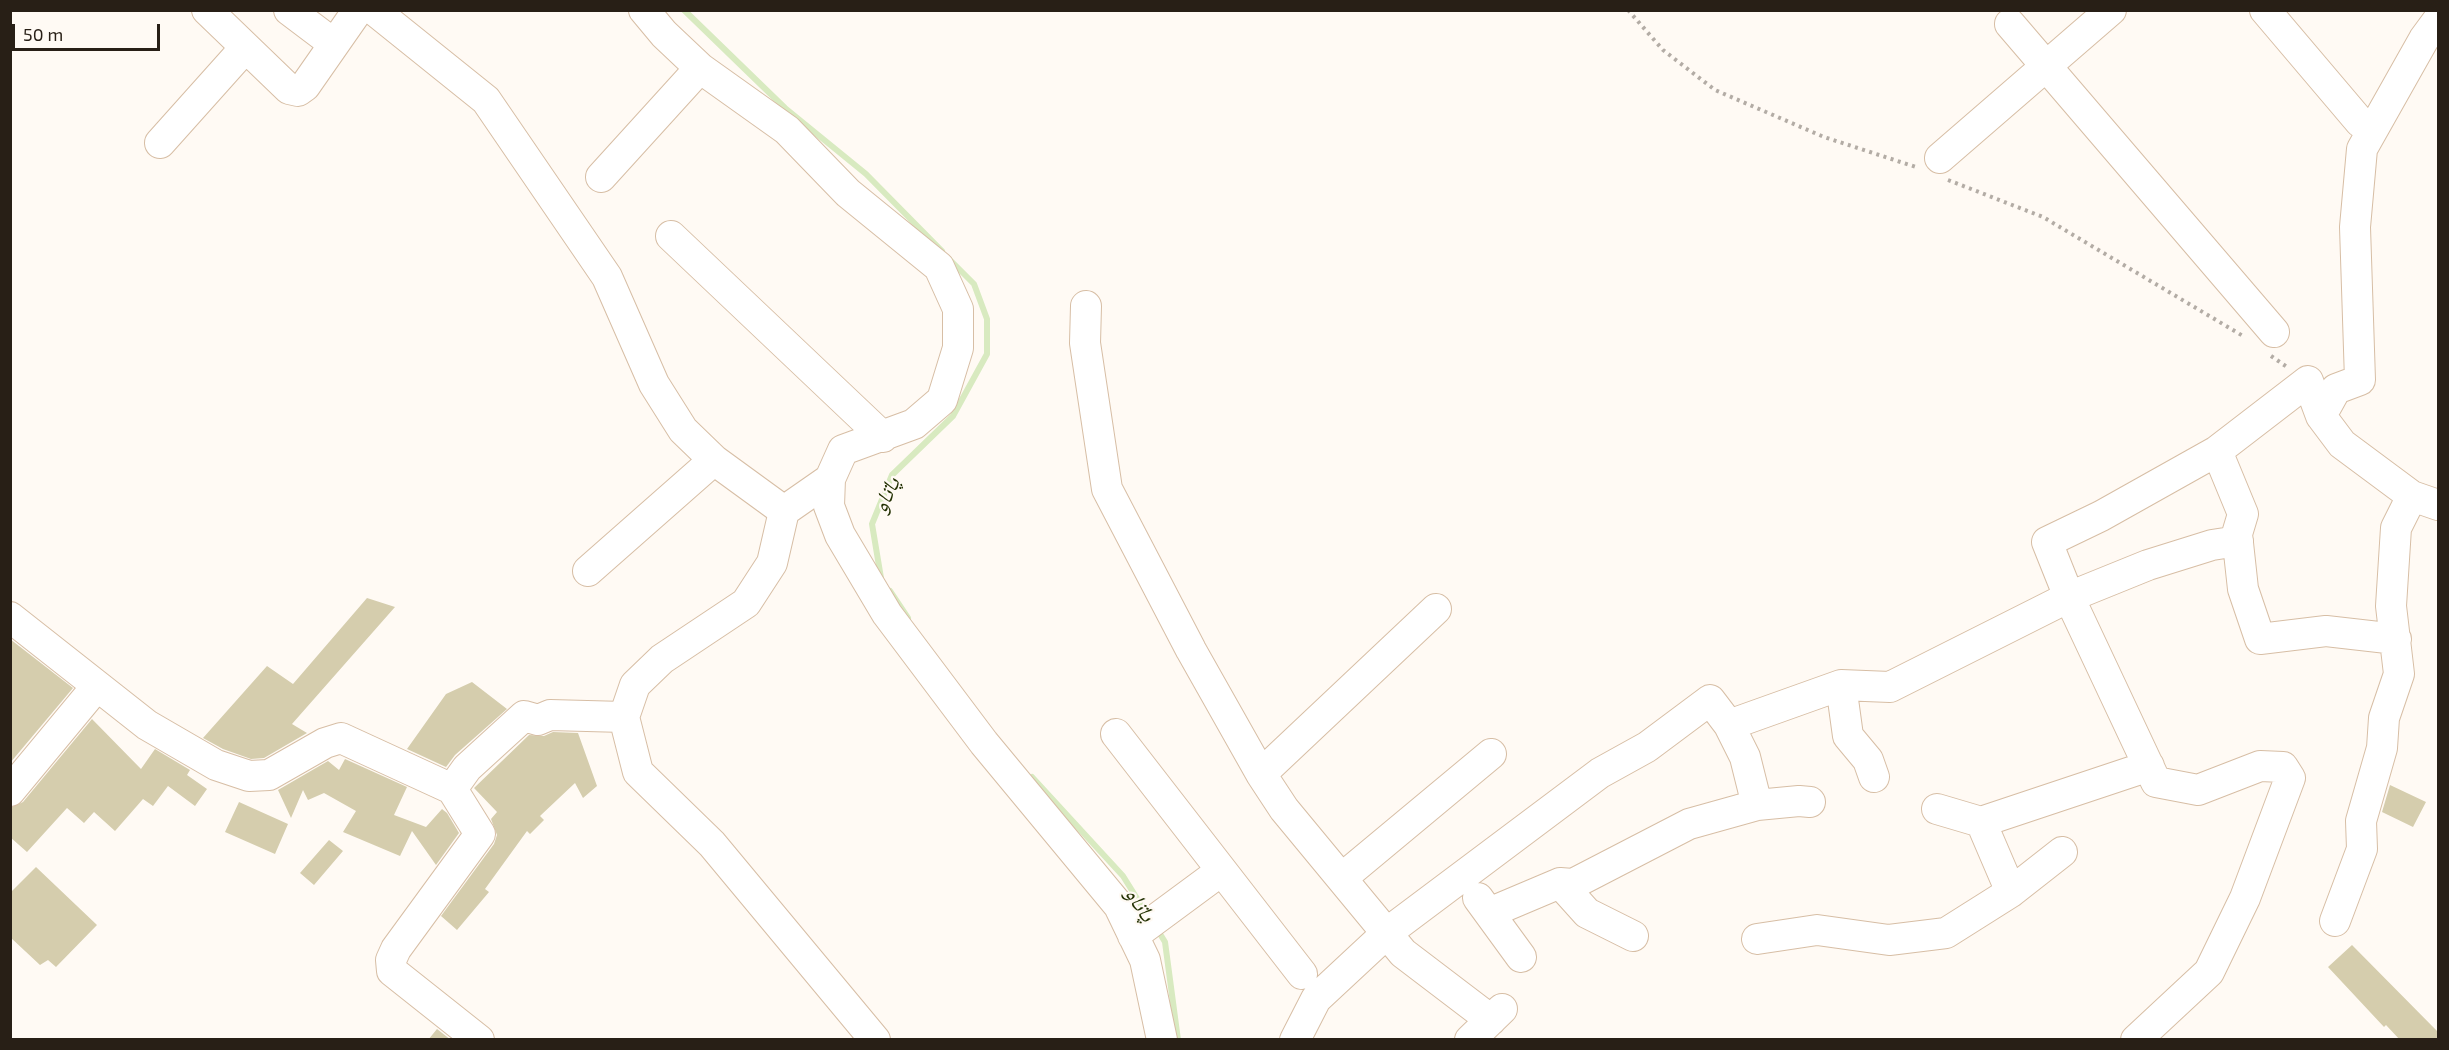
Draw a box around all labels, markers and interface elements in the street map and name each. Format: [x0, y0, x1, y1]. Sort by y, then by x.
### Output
scale bar [15, 12, 164, 50]
text: 50 m [23, 23, 63, 45]
water label: پاتاو [866, 473, 906, 517]
water label: پاتاو [1119, 881, 1161, 927]

